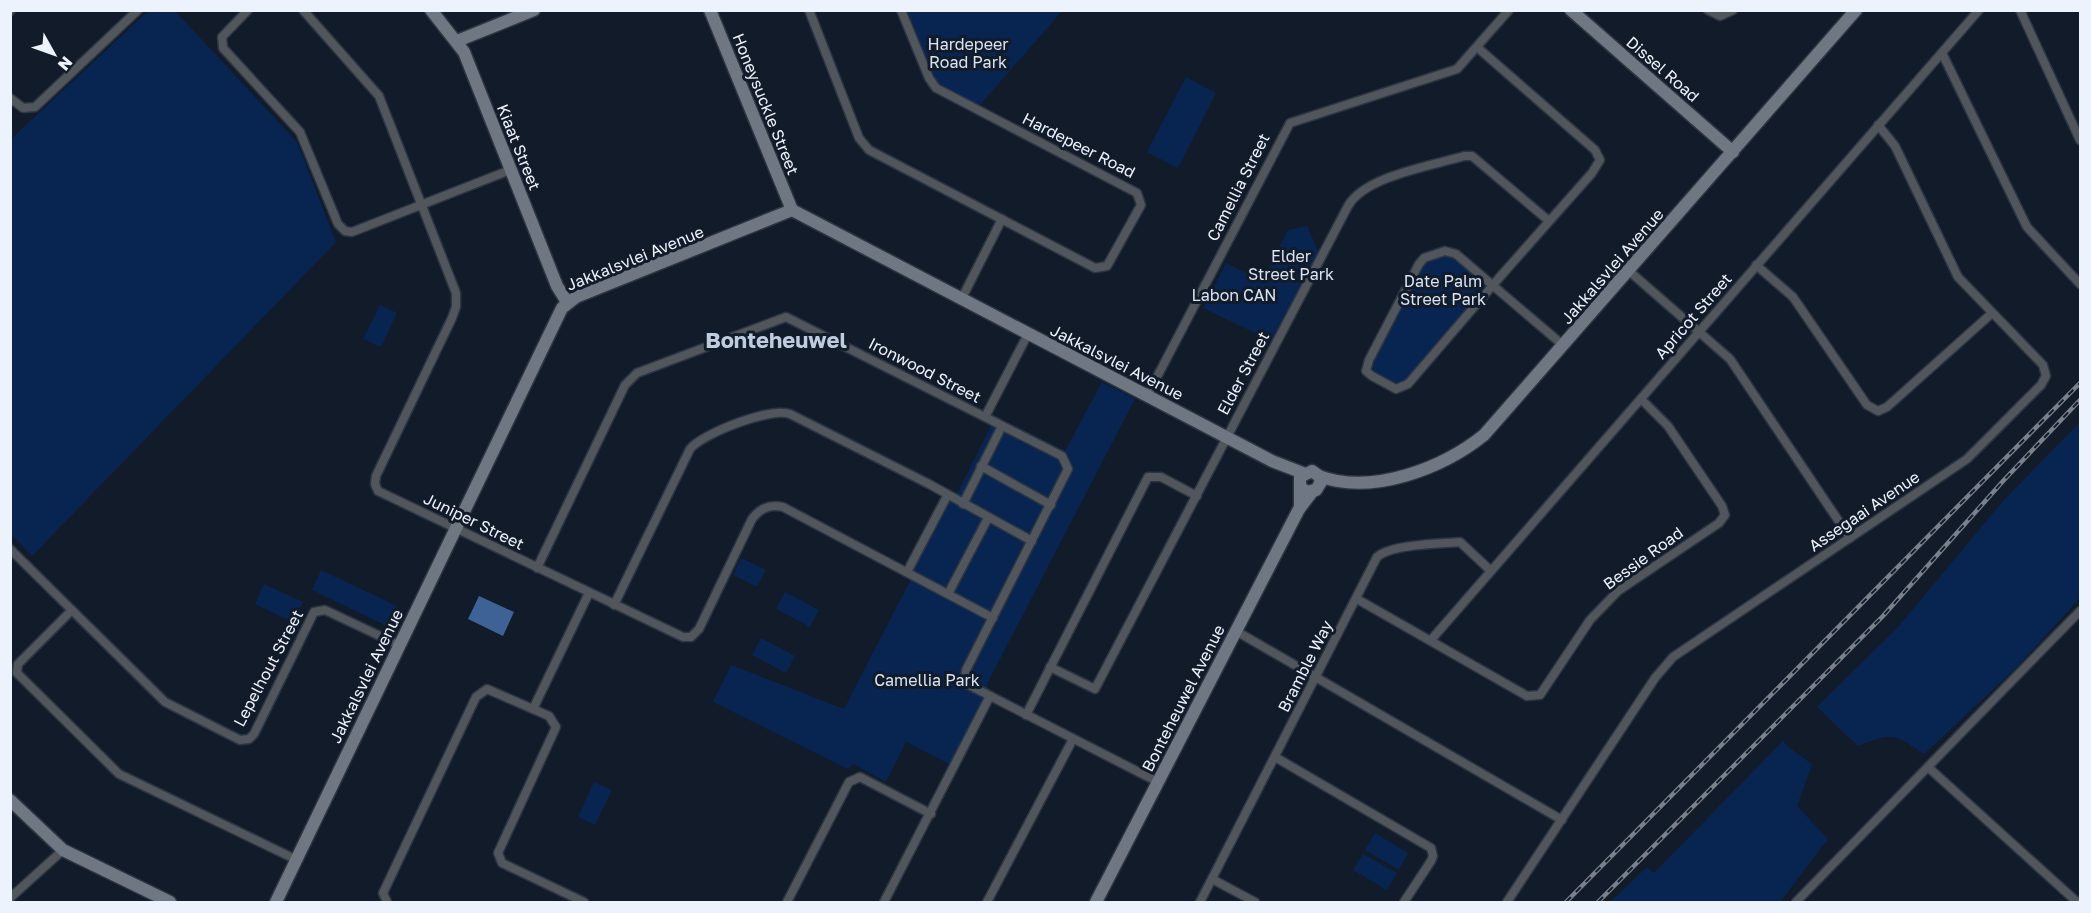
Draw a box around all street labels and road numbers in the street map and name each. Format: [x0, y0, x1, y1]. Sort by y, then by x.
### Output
street label: Honeysuckle Street [728, 30, 804, 178]
street label: Dissel Road [1622, 32, 1704, 106]
street label: Kiaat Street [493, 101, 545, 193]
street label: Hardepeer Road [1019, 108, 1139, 182]
street label: Camellia Street [1202, 130, 1274, 244]
street label: Jakkalsvlei Avenue [1556, 204, 1668, 328]
street label: Jakkalsvlei Avenue [563, 221, 707, 295]
street label: Apricot Street [1650, 269, 1736, 363]
street label: Jakkalsvlei Avenue [1047, 320, 1187, 404]
street label: Elder Street [1213, 328, 1273, 418]
street label: Ironwood Street [865, 333, 985, 407]
street label: Assegaai Avenue [1805, 466, 1923, 556]
street label: Juniper Street [420, 488, 528, 554]
street label: Bessie Road [1599, 522, 1687, 594]
street label: Lepelhout Street [229, 606, 307, 730]
street label: Jakkalsvlei Avenue [325, 606, 407, 746]
street label: Bramble Way [1273, 617, 1337, 715]
street label: Bonteheuwel Avenue [1137, 621, 1229, 775]

